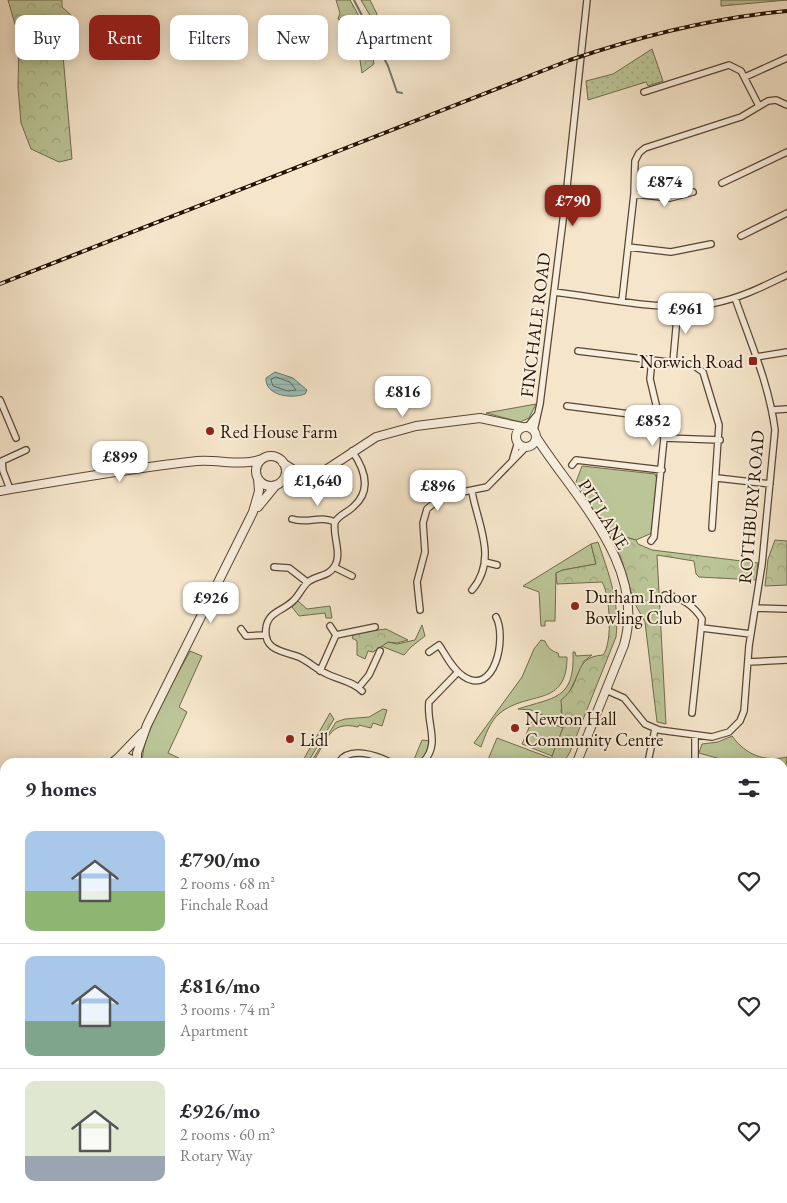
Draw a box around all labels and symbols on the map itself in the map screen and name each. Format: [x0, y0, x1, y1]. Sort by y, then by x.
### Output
pin: £874 [635, 166, 695, 208]
pin: £790 [543, 184, 603, 227]
street label: FINCHALE ROAD [515, 251, 555, 399]
pin: £961 [656, 292, 716, 335]
place label: Norwich Road [639, 350, 744, 373]
marker: Norwich Road [747, 355, 759, 367]
pin: £816 [373, 376, 433, 418]
pin: £852 [623, 404, 683, 447]
place label: Red House Farm [220, 420, 338, 443]
marker: Red House Farm [204, 425, 216, 437]
street label: ROTHBURY ROAD [733, 429, 769, 585]
pin: £899 [90, 440, 150, 483]
pin: £1,640 [277, 464, 359, 507]
pin: £896 [408, 470, 468, 512]
street label: PIT LANE [573, 474, 635, 554]
pin: £926 [181, 582, 241, 624]
place label: Durham Indoor Bowling Club [585, 585, 697, 629]
marker: Durham Indoor Bowling Club [569, 600, 581, 612]
place label: Newton Hall Community Centre [525, 707, 663, 751]
marker: Newton Hall Community Centre [509, 722, 521, 734]
place label: Lidl [300, 728, 328, 751]
marker: Lidl [284, 733, 296, 745]

